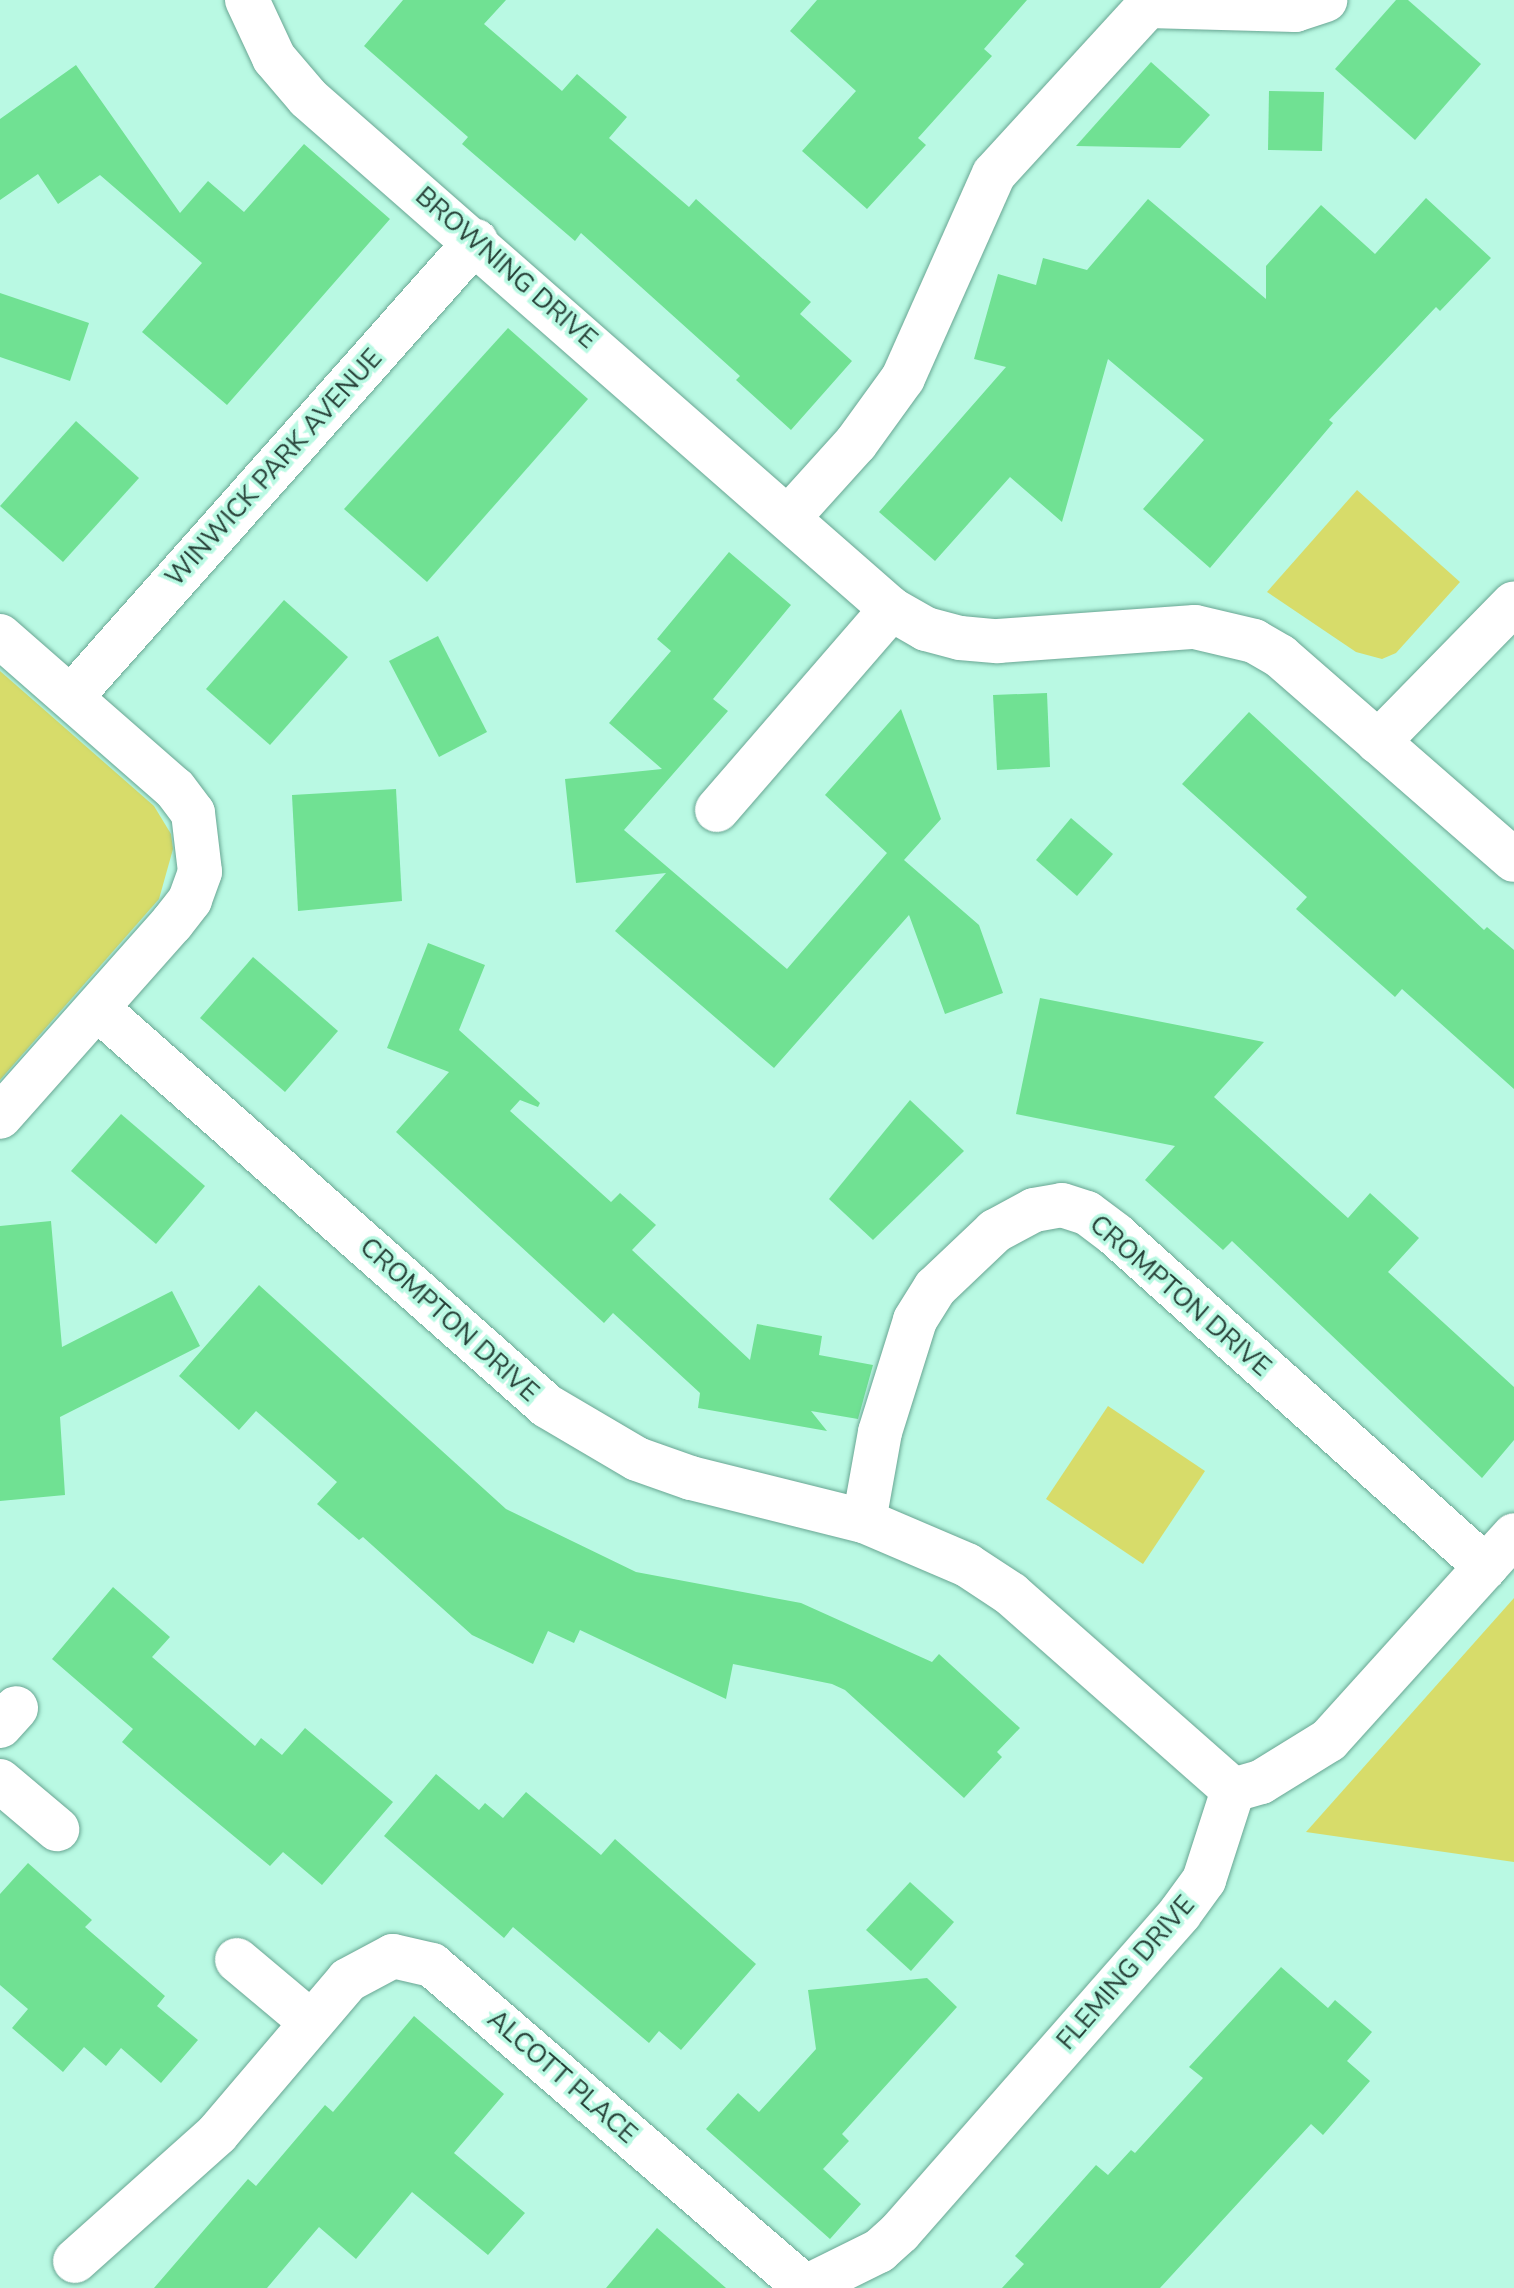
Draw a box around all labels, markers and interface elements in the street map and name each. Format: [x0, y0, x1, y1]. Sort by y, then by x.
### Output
street label: BROWNING DRIVE [409, 181, 603, 355]
street label: WINWICK PARK AVENUE [159, 343, 389, 593]
street label: CROMPTON DRIVE [1083, 1209, 1277, 1383]
street label: CROMPTON DRIVE [353, 1232, 545, 1408]
street label: FLEMING DRIVE [1051, 1890, 1201, 2056]
street label: ALCOTT PLACE [481, 2004, 643, 2150]

